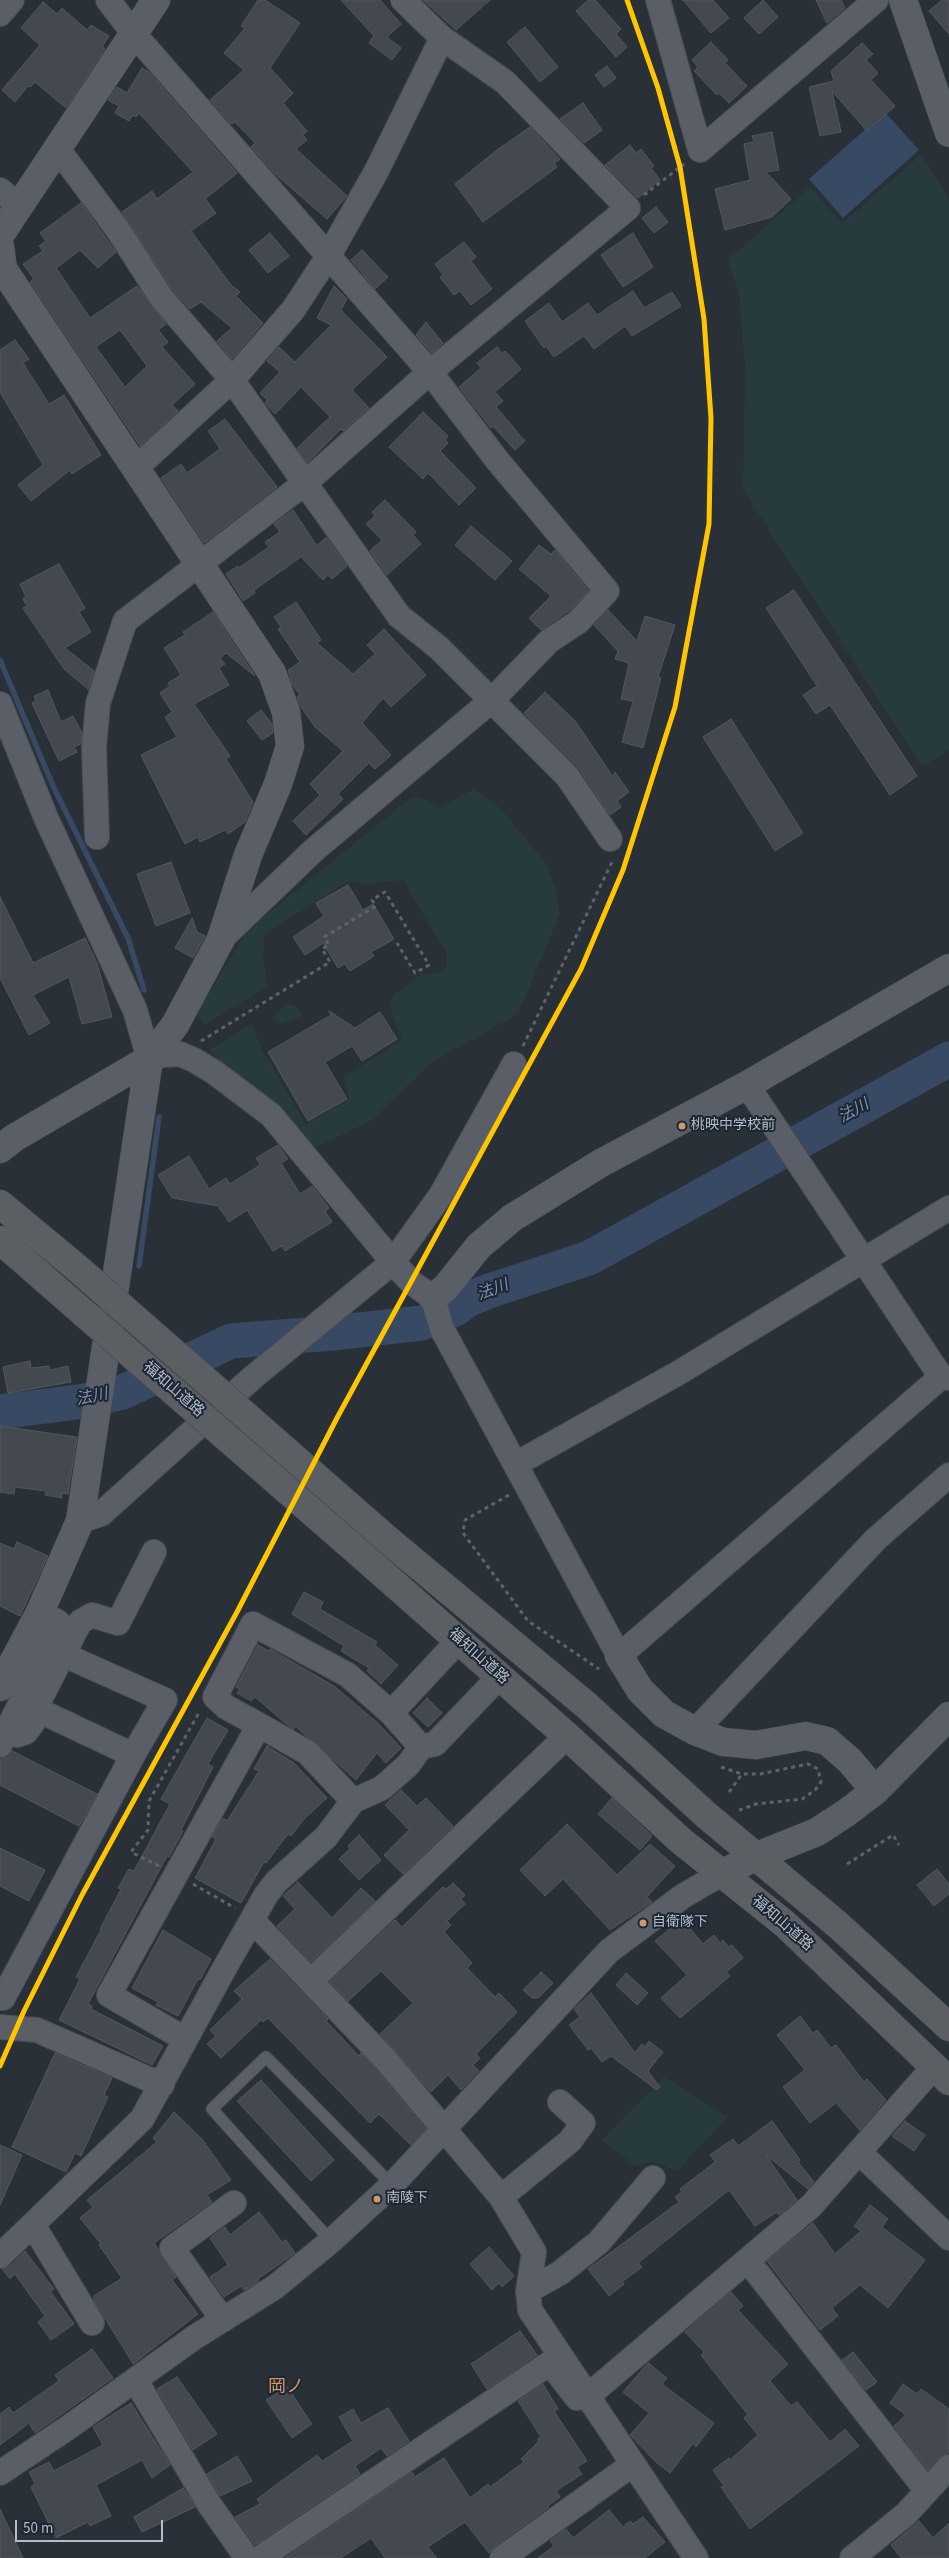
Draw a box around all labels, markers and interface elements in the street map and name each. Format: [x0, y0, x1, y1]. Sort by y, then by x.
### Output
water label: 法川 [835, 1096, 873, 1128]
place label: 桃映中学校前 [691, 1118, 775, 1134]
marker: 桃映中学校前 [677, 1121, 687, 1131]
water label: 法川 [475, 1276, 511, 1306]
street label: 福知山道路 [139, 1359, 207, 1421]
water label: 法川 [74, 1385, 110, 1411]
street label: 福知山道路 [444, 1625, 512, 1689]
street label: 福知山道路 [748, 1893, 816, 1955]
place label: 自衛隊下 [652, 1915, 708, 1931]
marker: 自衛隊下 [638, 1918, 648, 1928]
place label: 南陵下 [386, 2191, 428, 2207]
marker: 南陵下 [372, 2194, 382, 2204]
district label: 岡ノ [268, 2377, 304, 2399]
scale bar [18, 2510, 165, 2542]
text: 50 m [23, 2518, 53, 2539]

